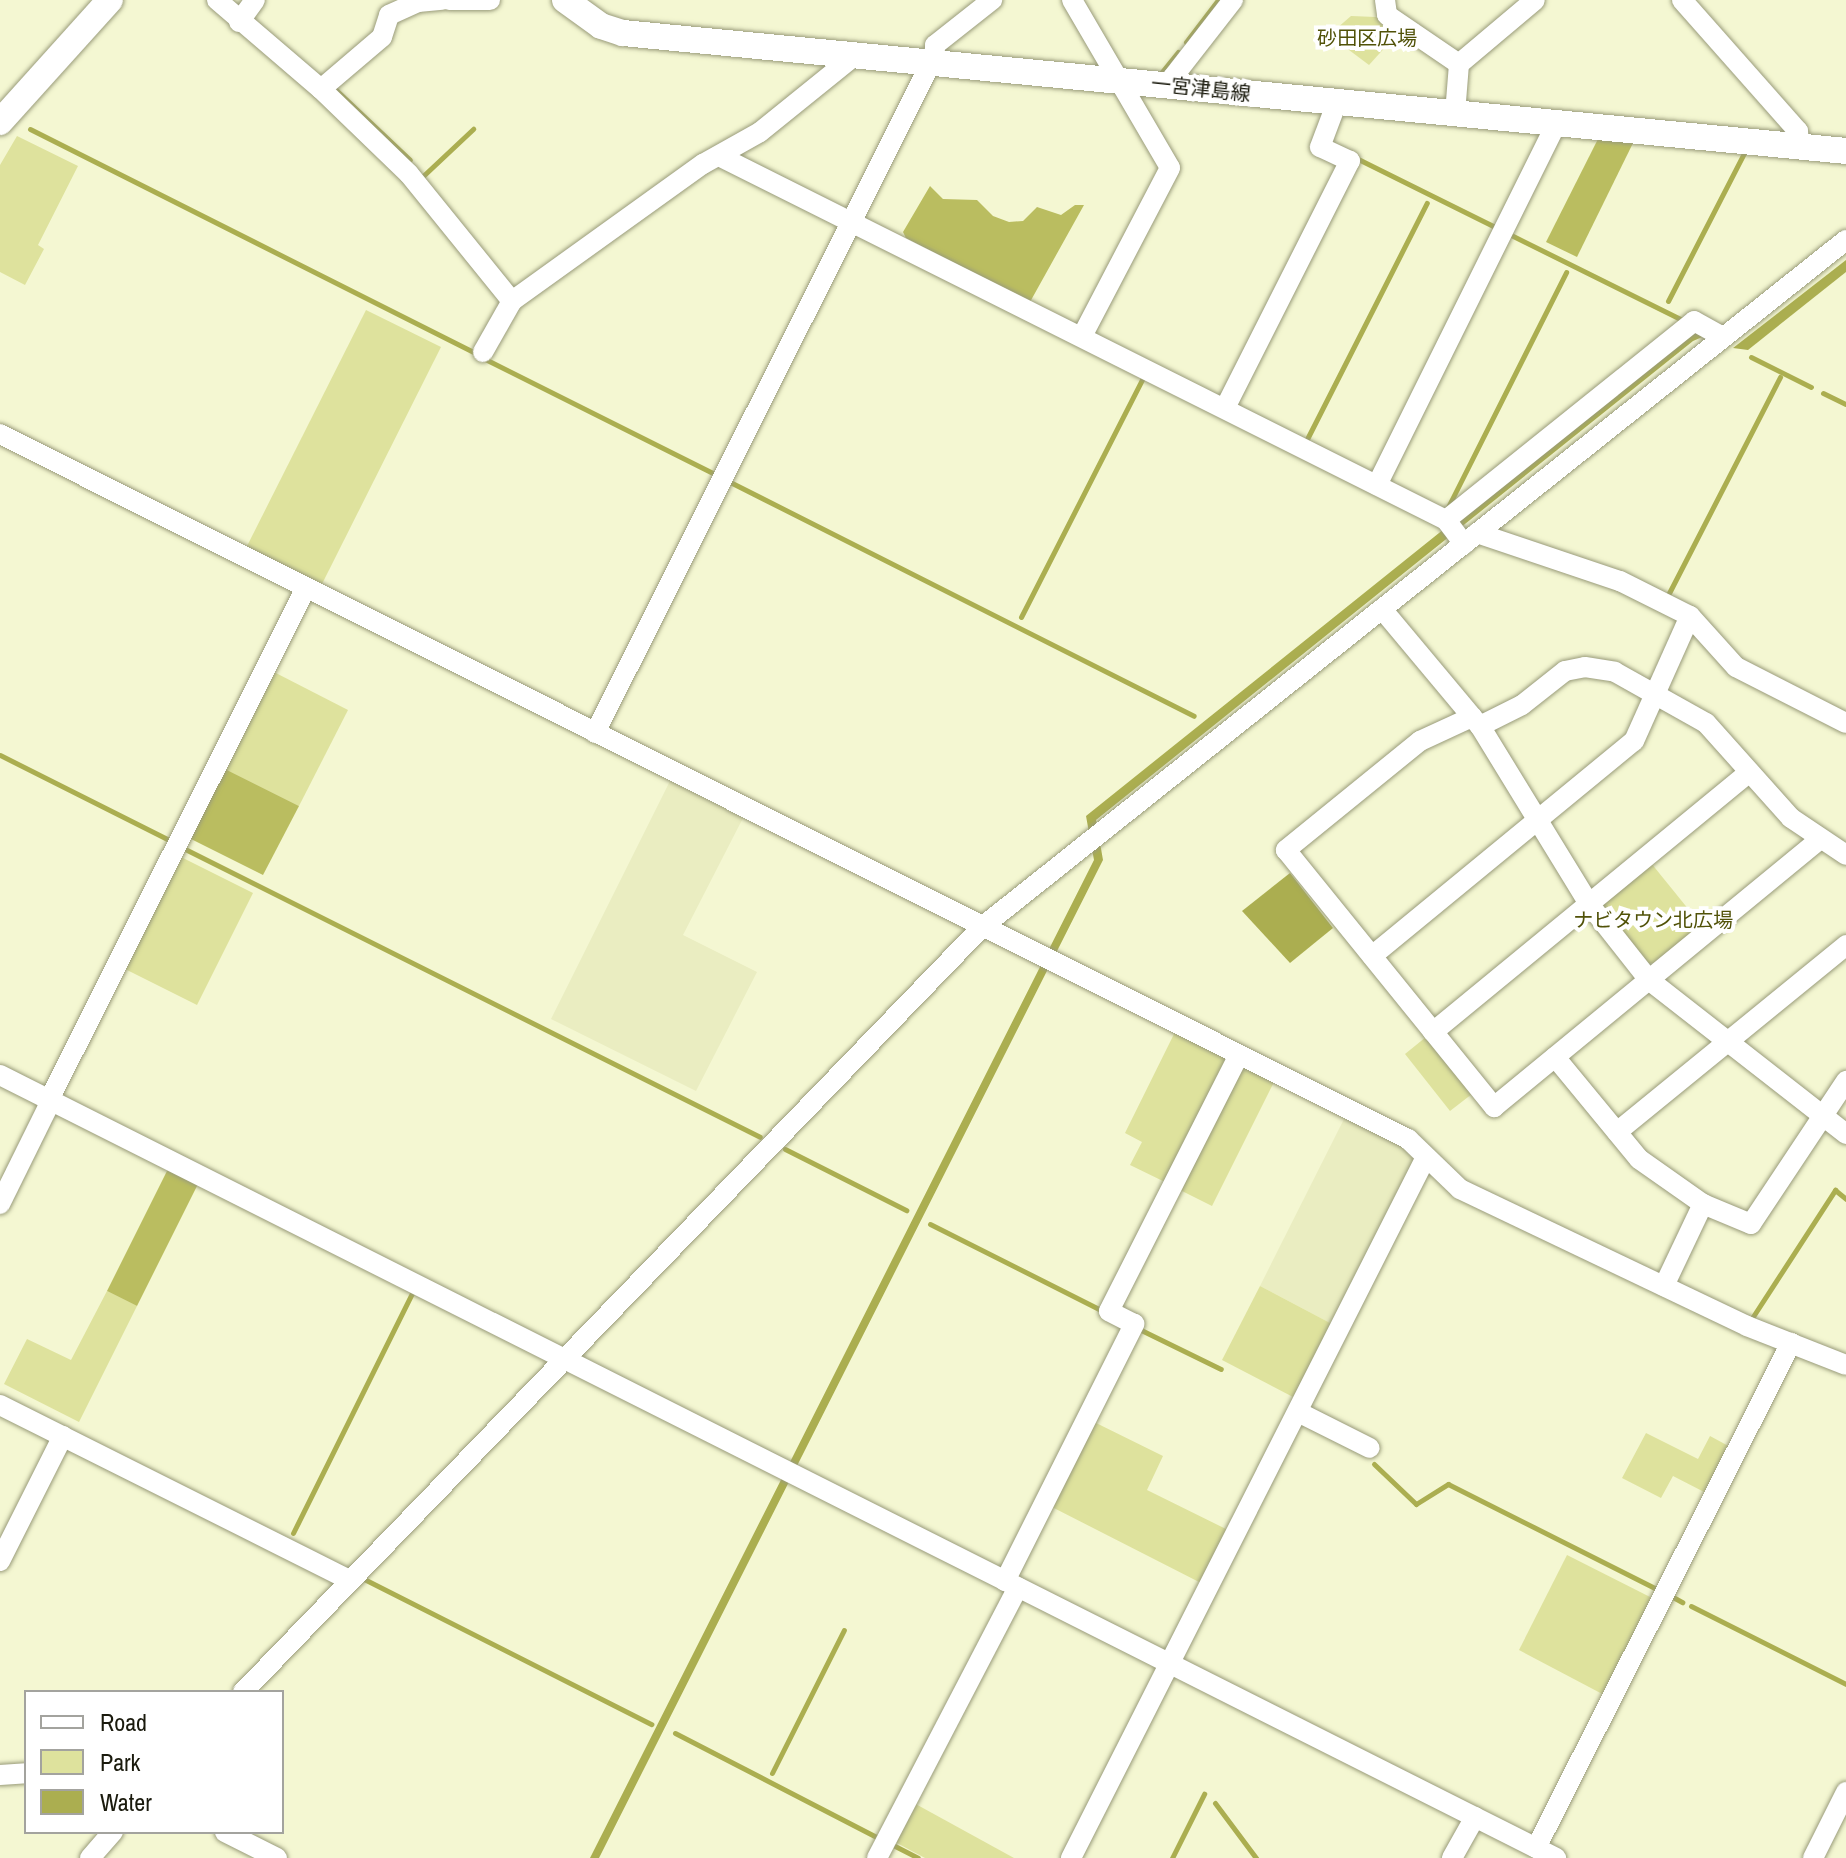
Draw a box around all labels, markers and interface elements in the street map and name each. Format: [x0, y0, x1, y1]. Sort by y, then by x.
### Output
park label: 砂田区広場 [1317, 25, 1417, 49]
street label: 一宮津島線 [1150, 71, 1252, 105]
park label: ナビタウン北広場 [1573, 907, 1733, 931]
legend [24, 1690, 284, 1834]
text: Road [100, 1706, 147, 1738]
text: Park [100, 1746, 140, 1778]
text: Water [100, 1786, 152, 1818]

